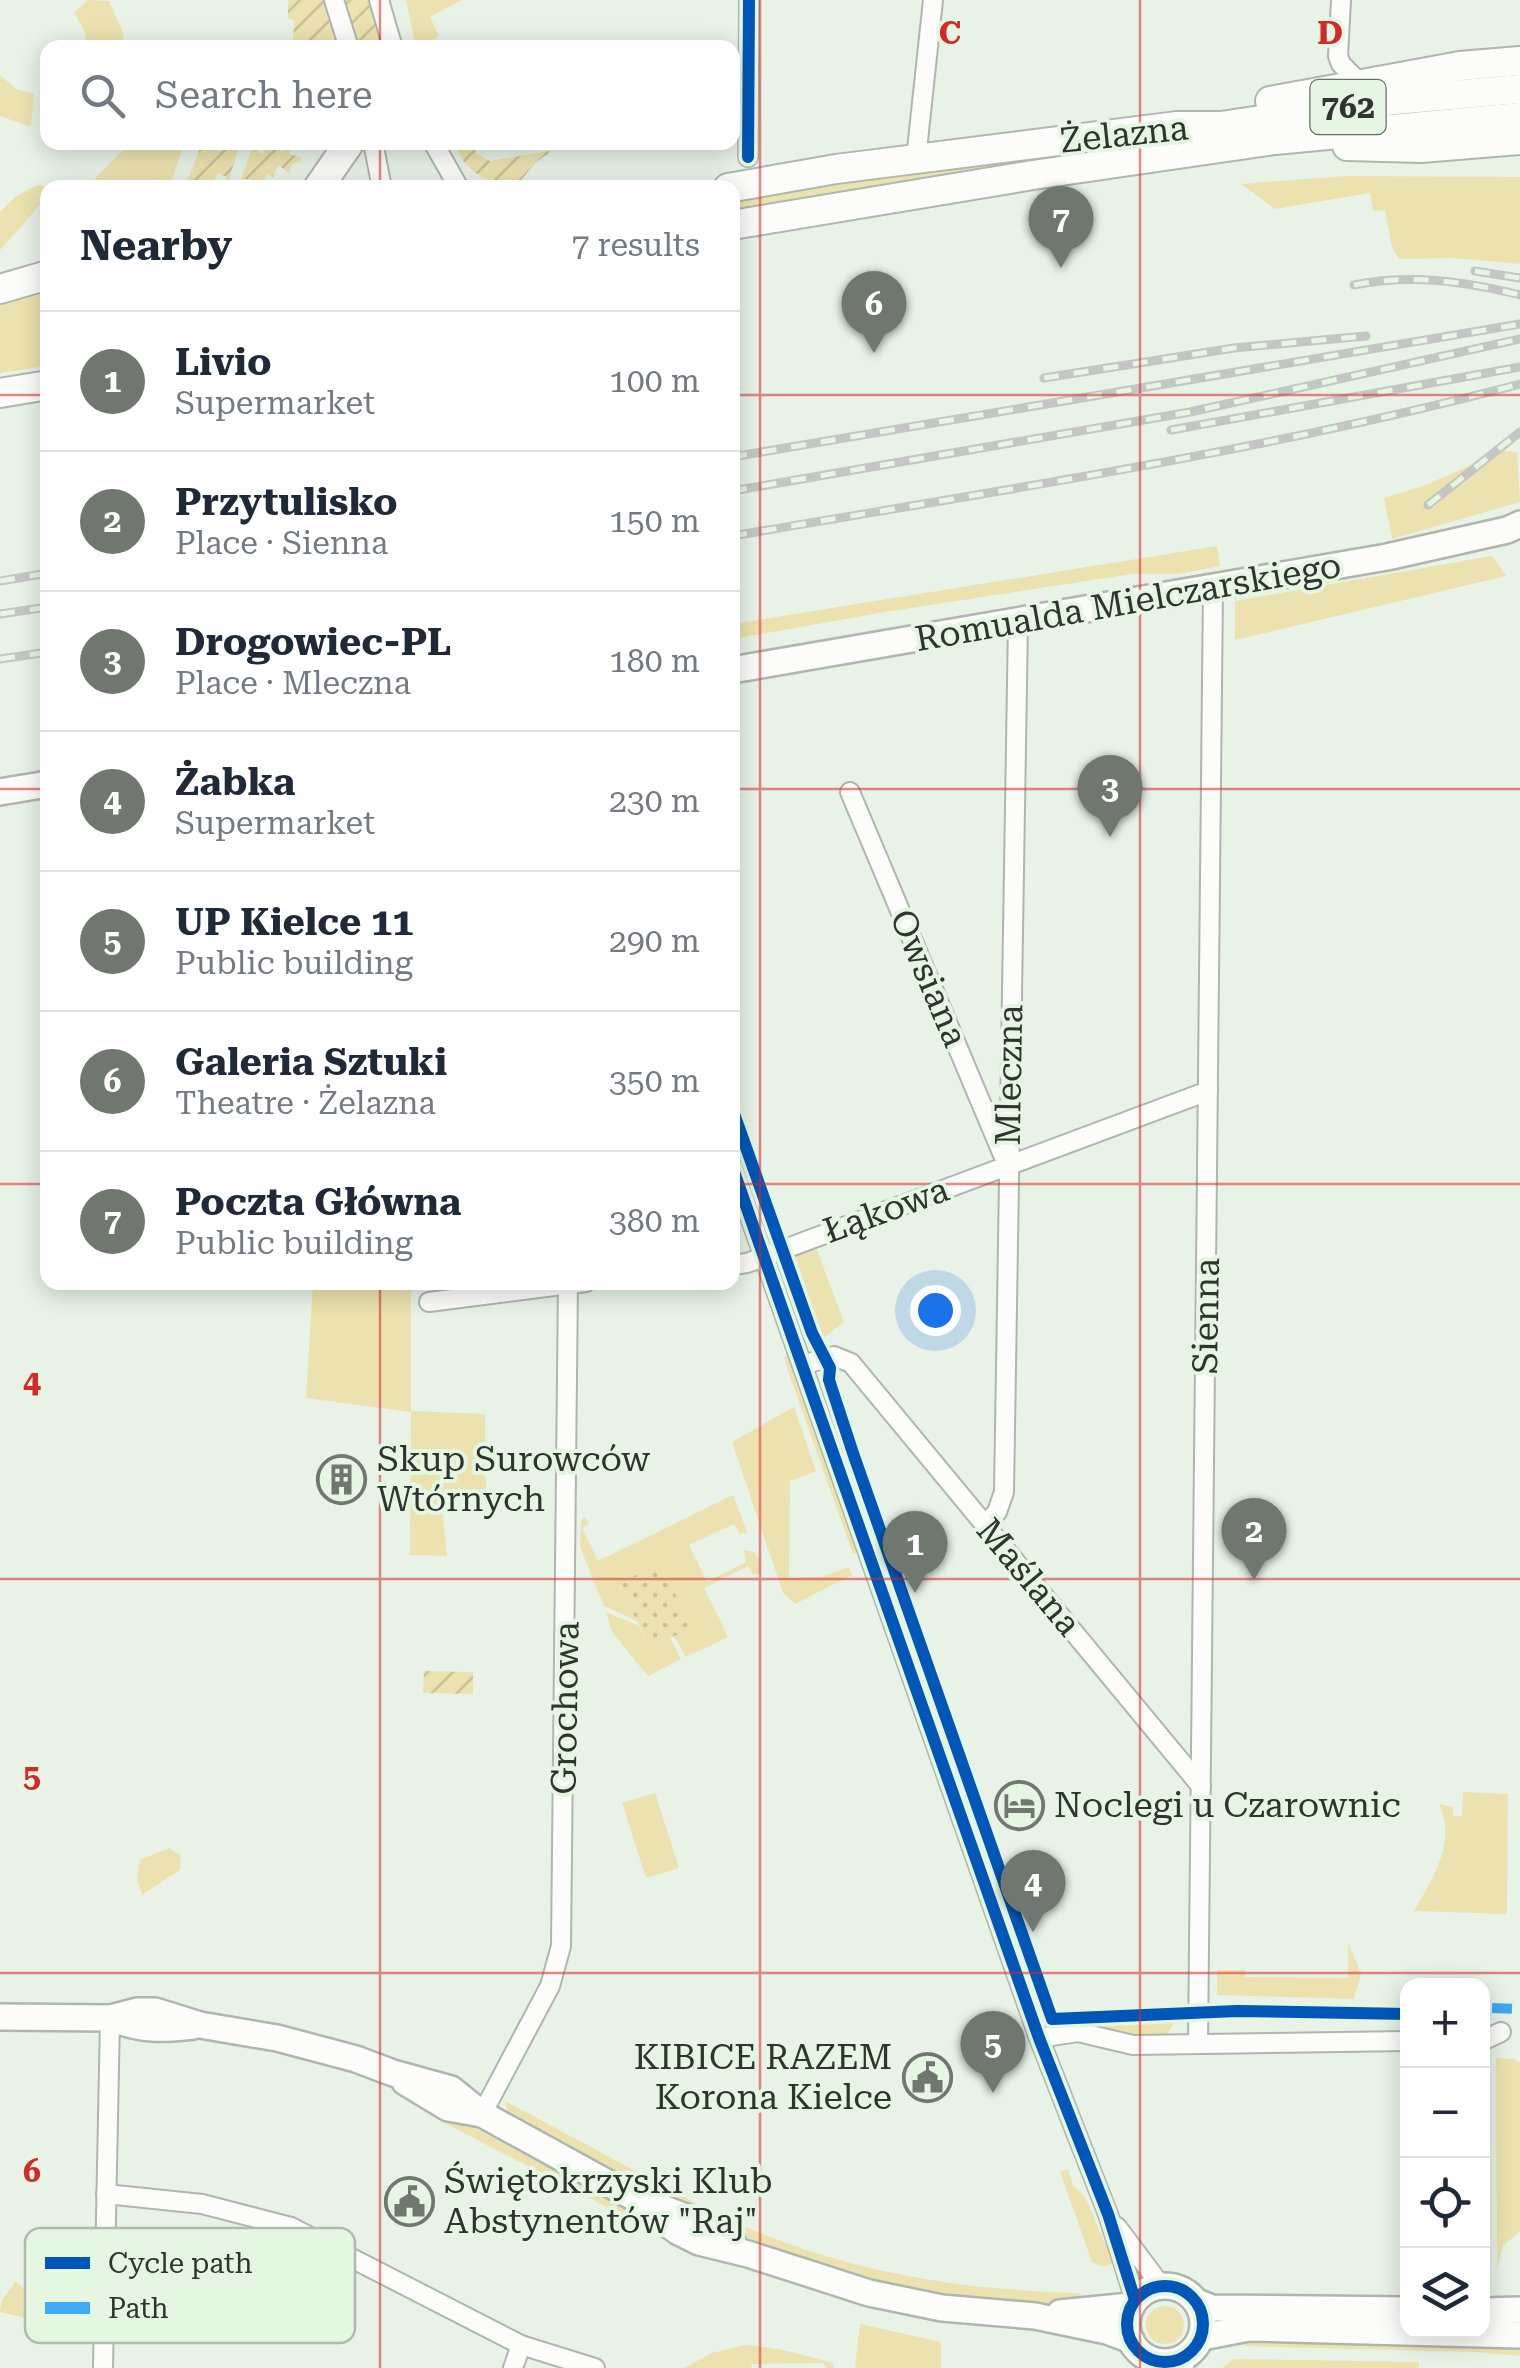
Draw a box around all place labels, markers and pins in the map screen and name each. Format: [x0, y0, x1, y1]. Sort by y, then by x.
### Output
pin: 7 [1028, 186, 1094, 268]
pin: 6 [842, 270, 906, 353]
pin: 3 [1078, 754, 1142, 837]
place label: Skup Surowców Wtórnych [377, 1439, 650, 1520]
building icon: Skup Surowców Wtórnych [316, 1453, 368, 1505]
pin: 2 [1222, 1498, 1286, 1580]
pin: 1 [882, 1510, 948, 1593]
hotel icon: Noclegi u Czarownic [993, 1779, 1045, 1831]
place label: Noclegi u Czarownic [1054, 1785, 1401, 1826]
pin: 4 [1000, 1850, 1066, 1932]
pin: 5 [960, 2010, 1026, 2093]
place label: KIBICE RAZEM Korona Kielce [634, 2037, 892, 2118]
public building icon: KIBICE RAZEM Korona Kielce [901, 2051, 953, 2103]
place label: Świętokrzyski Klub Abstynentów "Raj" [444, 2161, 773, 2242]
public building icon: Świętokrzyski Klub Abstynentów "Raj" [383, 2175, 435, 2227]

